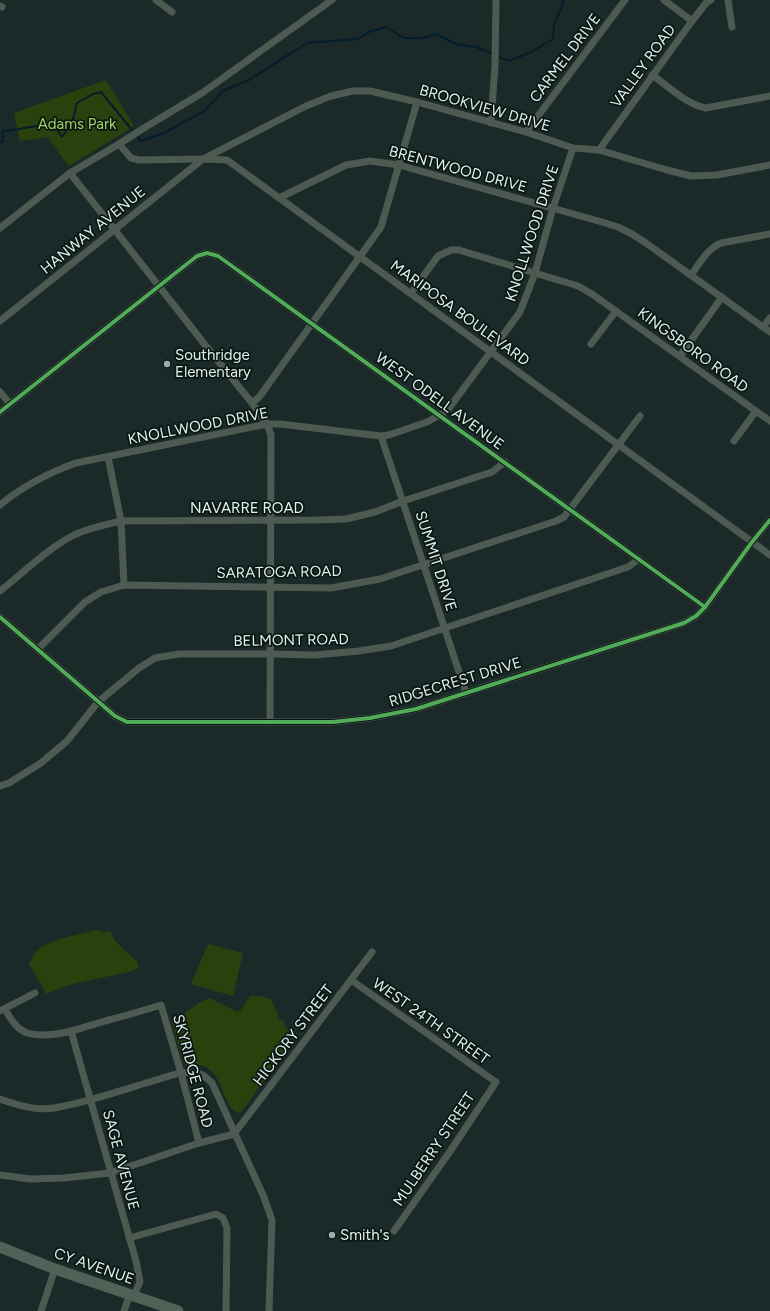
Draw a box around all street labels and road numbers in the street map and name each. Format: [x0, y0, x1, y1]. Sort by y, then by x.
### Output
street label: CARMEL DRIVE [526, 10, 604, 106]
street label: VALLEY ROAD [607, 21, 679, 111]
street label: BROOKVIEW DRIVE [417, 81, 553, 135]
street label: BRENTWOOD DRIVE [387, 142, 529, 196]
street label: KNOLLWOOD DRIVE [501, 162, 563, 304]
street label: HANWAY AVENUE [37, 182, 149, 278]
street label: MARIPOSA BOULEVARD [387, 257, 533, 369]
street label: KINGSBORO ROAD [634, 304, 752, 396]
street label: WEST ODELL AVENUE [372, 348, 508, 454]
street label: KNOLLWOOD DRIVE [126, 404, 270, 448]
street label: NAVARRE ROAD [190, 499, 304, 517]
street label: SUMMIT DRIVE [411, 509, 461, 613]
street label: SARATOGA ROAD [216, 562, 342, 582]
street label: BELMONT ROAD [233, 630, 349, 650]
street label: RIDGECREST DRIVE [387, 653, 523, 711]
street label: WEST 24TH STREET [369, 974, 493, 1068]
street label: HICKORY STREET [249, 980, 337, 1089]
street label: SKYRIDGE ROAD [169, 1012, 217, 1130]
street label: MULBERRY STREET [389, 1088, 479, 1209]
street label: SAGE AVENUE [99, 1108, 143, 1212]
street label: CY AVENUE [52, 1244, 136, 1288]

